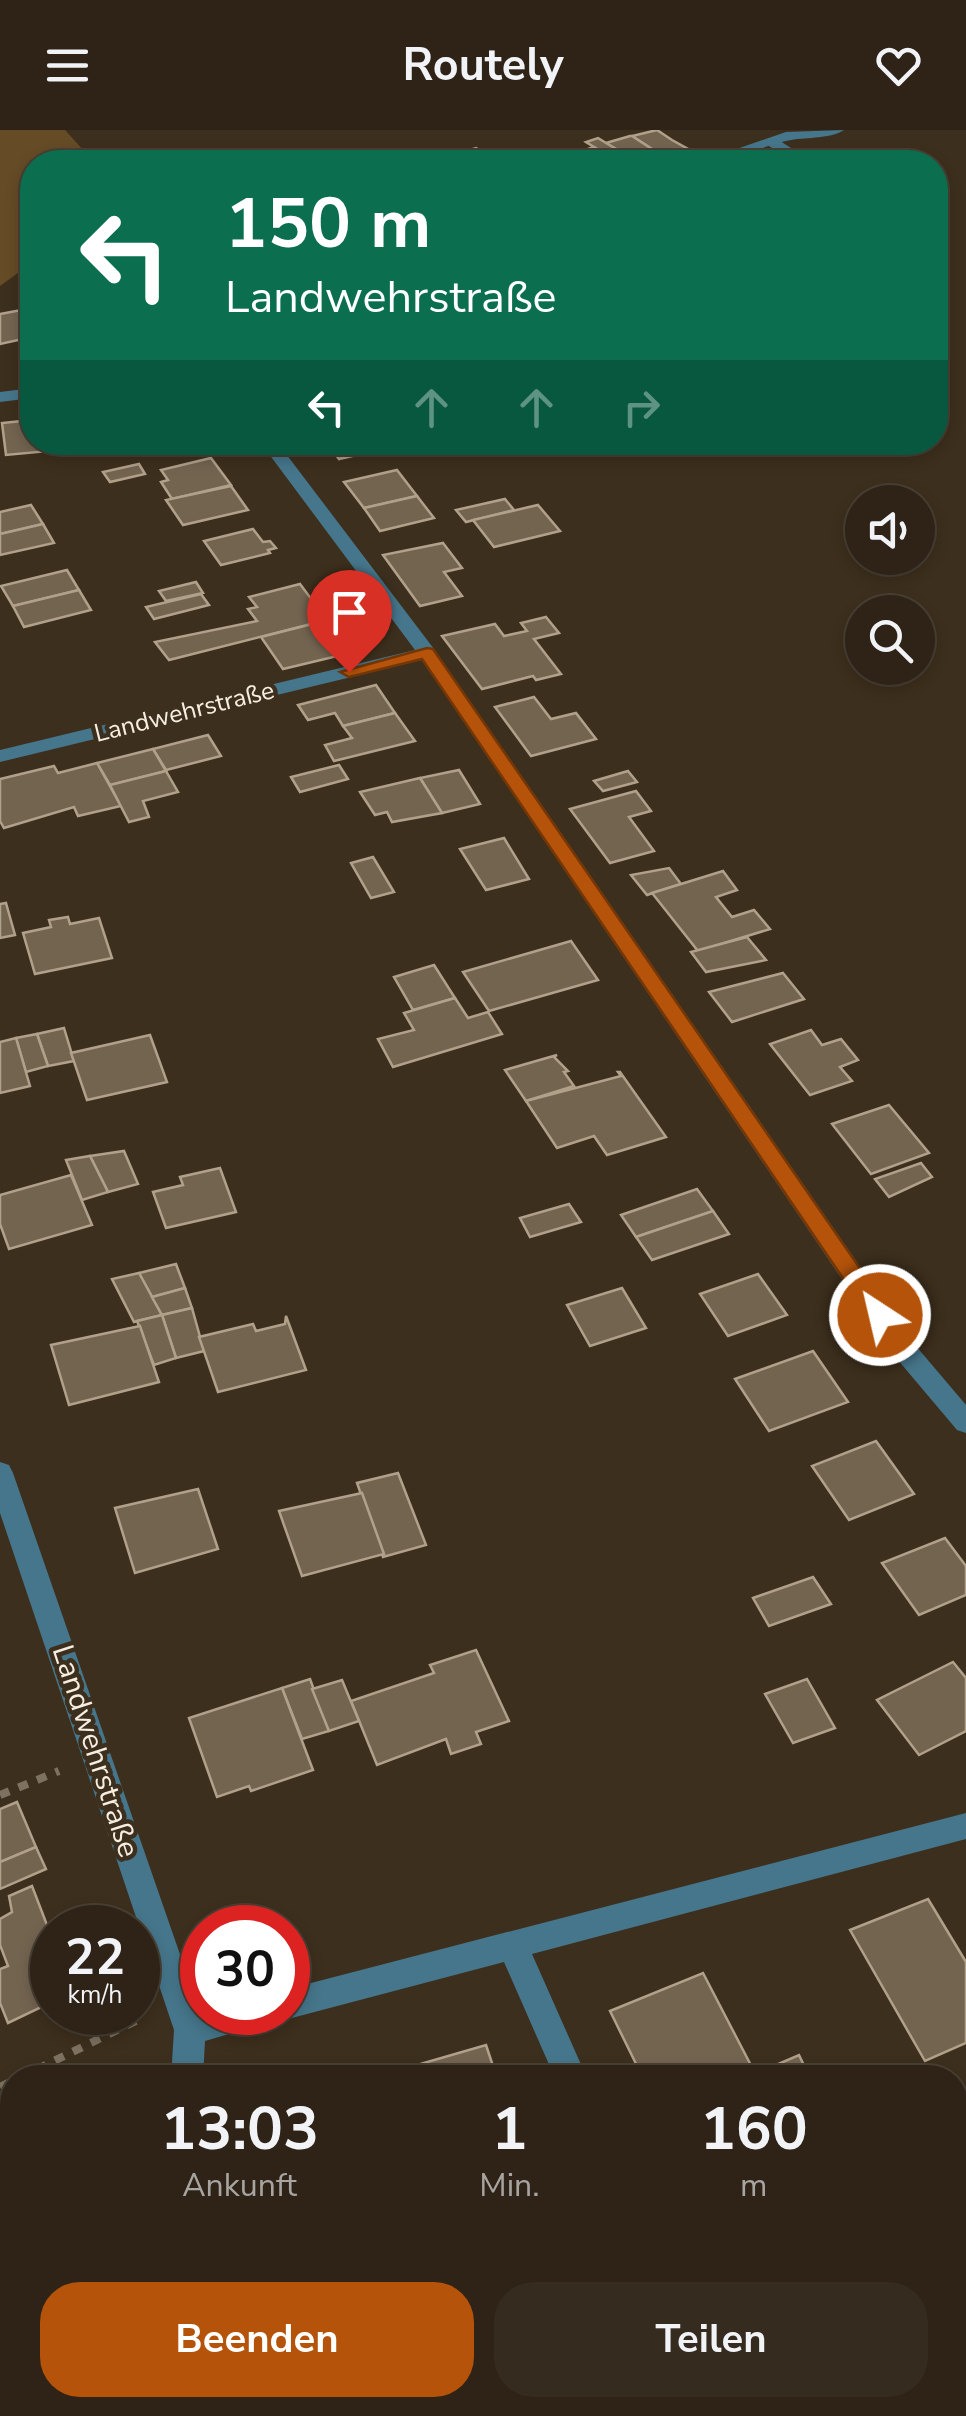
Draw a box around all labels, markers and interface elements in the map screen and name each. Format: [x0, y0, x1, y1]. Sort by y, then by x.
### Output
text: Routely [402, 35, 564, 96]
icon: menu [40, 38, 95, 93]
icon: heart [871, 38, 926, 93]
text: 150 m [225, 176, 431, 272]
icon: left [60, 190, 190, 320]
text: Landwehrstraße [225, 267, 557, 328]
icon: left [299, 380, 354, 435]
icon: ahead [404, 380, 459, 435]
icon: ahead [509, 380, 564, 435]
icon: right [614, 380, 669, 435]
map controls [845, 485, 935, 685]
button: sound [845, 485, 935, 575]
pin [307, 570, 392, 673]
icon: arrive [322, 585, 377, 640]
button: search [845, 595, 935, 685]
street label: Landwehrstraße [91, 673, 278, 751]
position arrow [828, 1263, 932, 1367]
street label: Landwehrstraße [42, 1640, 149, 1863]
speed limit sign: 30 [180, 1905, 310, 2035]
text: 22 [65, 1923, 125, 1992]
text: km/h [67, 1978, 123, 2012]
text: 13:03 [160, 2088, 319, 2170]
text: 1 [491, 2088, 527, 2170]
text: 160 [700, 2088, 808, 2170]
text: Ankunft [182, 2164, 297, 2207]
text: Min. [479, 2164, 540, 2207]
text: m [740, 2164, 767, 2207]
button: Beenden [40, 2282, 474, 2397]
button: Teilen [494, 2282, 928, 2397]

